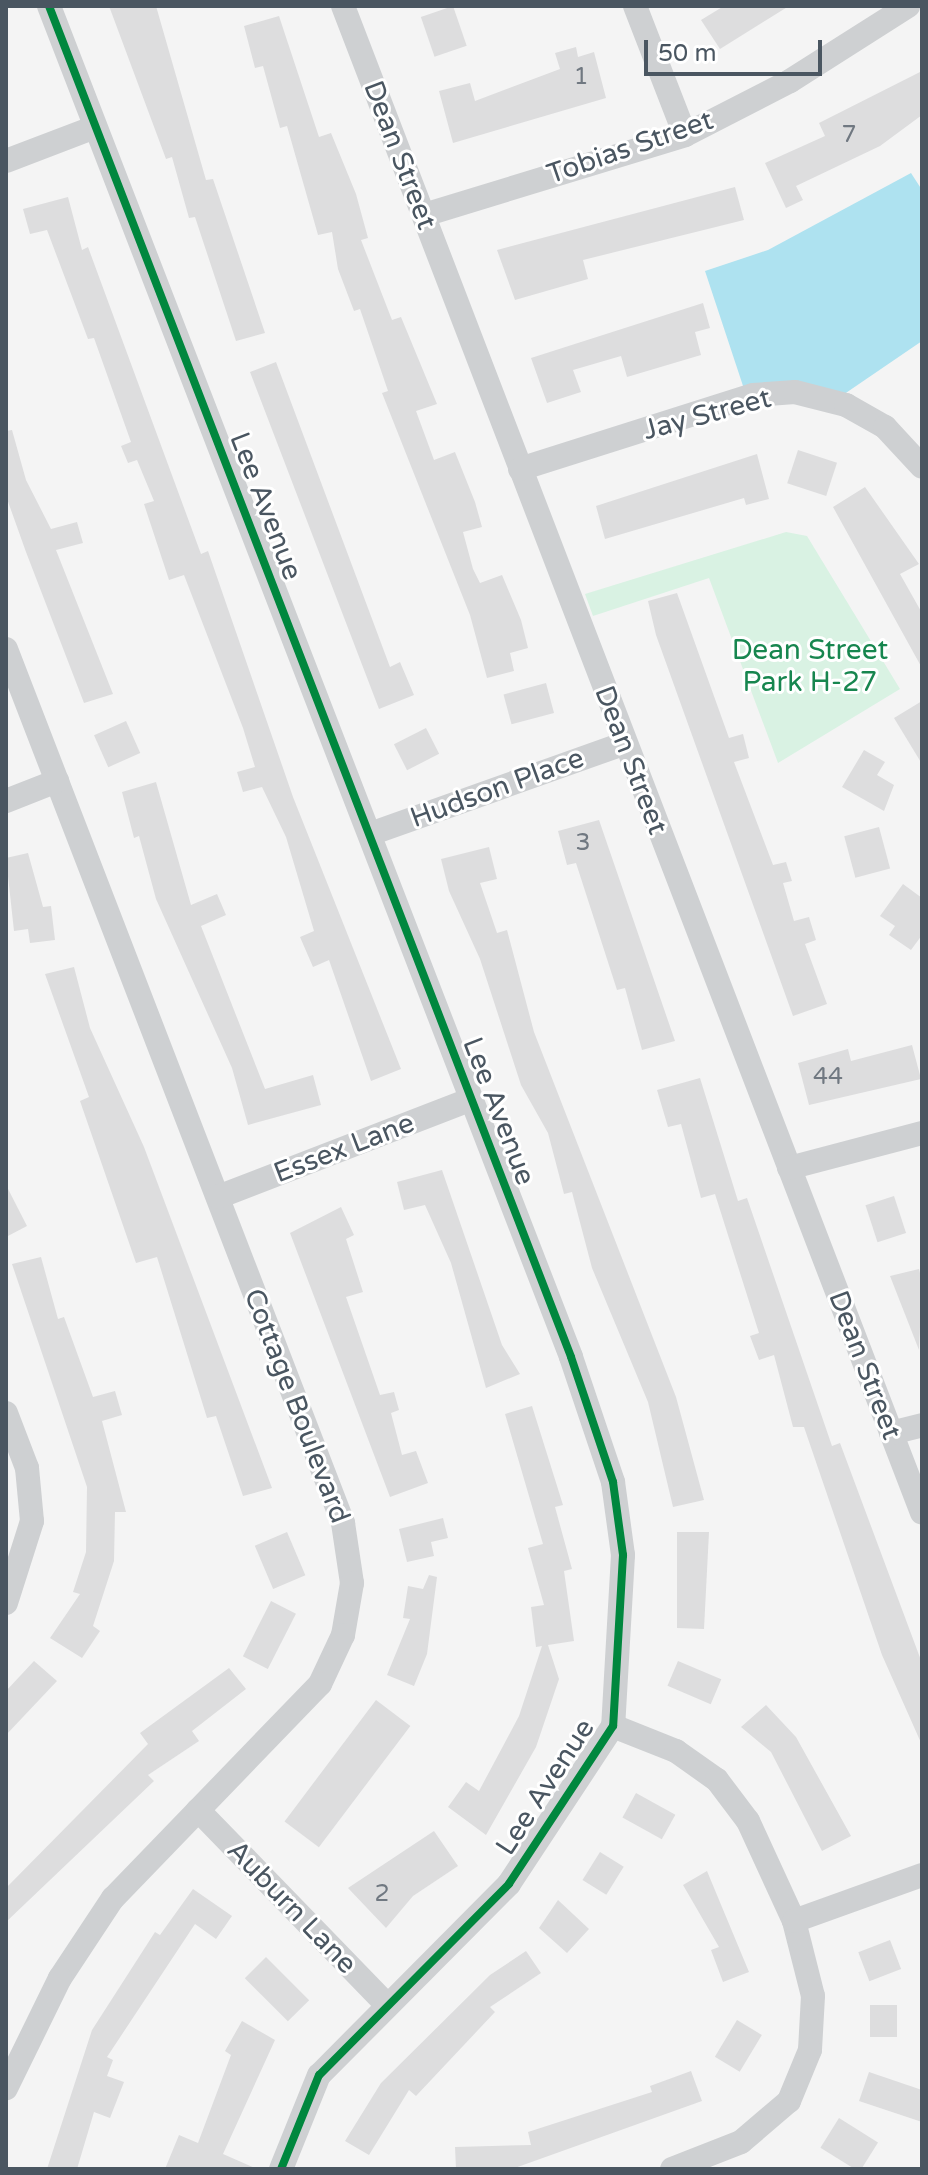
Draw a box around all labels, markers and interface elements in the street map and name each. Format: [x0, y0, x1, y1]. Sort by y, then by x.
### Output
scale bar [648, 24, 826, 74]
text: 50 m [658, 39, 716, 68]
house number: 1 [573, 63, 589, 91]
street label: Dean Street [356, 76, 444, 234]
street label: Tobias Street [543, 103, 717, 191]
house number: 7 [841, 121, 857, 149]
street label: Jay Street [639, 381, 775, 447]
street label: Lee Avenue [222, 427, 310, 585]
park label: Dean Street Park H-27 [732, 633, 888, 699]
street label: Dean Street [587, 681, 675, 839]
street label: Hudson Place [406, 741, 588, 835]
house number: 3 [575, 829, 591, 857]
street label: Lee Avenue [455, 1032, 543, 1190]
house number: 44 [813, 1063, 843, 1091]
street label: Essex Lane [269, 1106, 419, 1190]
street label: Cottage Boulevard [237, 1284, 357, 1528]
street label: Dean Street [821, 1286, 909, 1444]
street label: Lee Avenue [489, 1713, 601, 1861]
street label: Auburn Lane [220, 1833, 364, 1981]
house number: 2 [374, 1880, 390, 1908]

